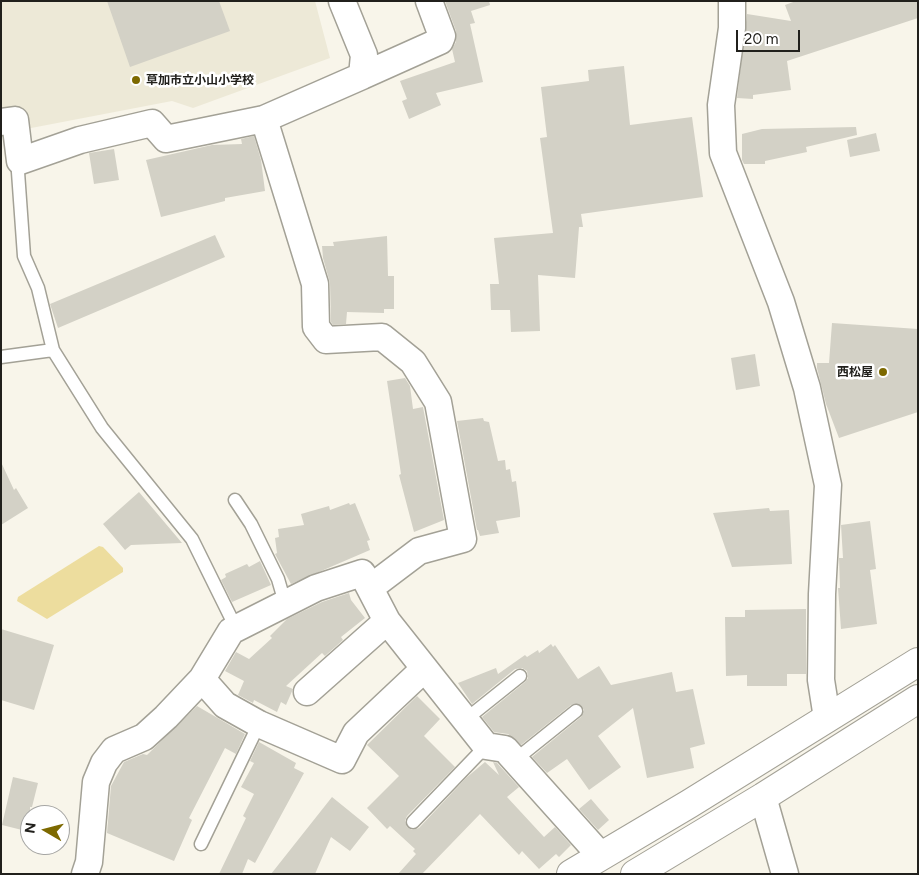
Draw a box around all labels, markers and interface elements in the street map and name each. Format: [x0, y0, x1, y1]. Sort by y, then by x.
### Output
scale bar [739, 20, 803, 52]
text: 20 m [744, 30, 778, 48]
place label: 草加市立小山小学校 [146, 73, 254, 87]
marker: 草加市立小山小学校 [130, 74, 142, 86]
place label: 西松屋 [837, 365, 873, 379]
marker: 西松屋 [877, 366, 889, 378]
north arrow [20, 805, 70, 855]
text: N [21, 821, 40, 835]

